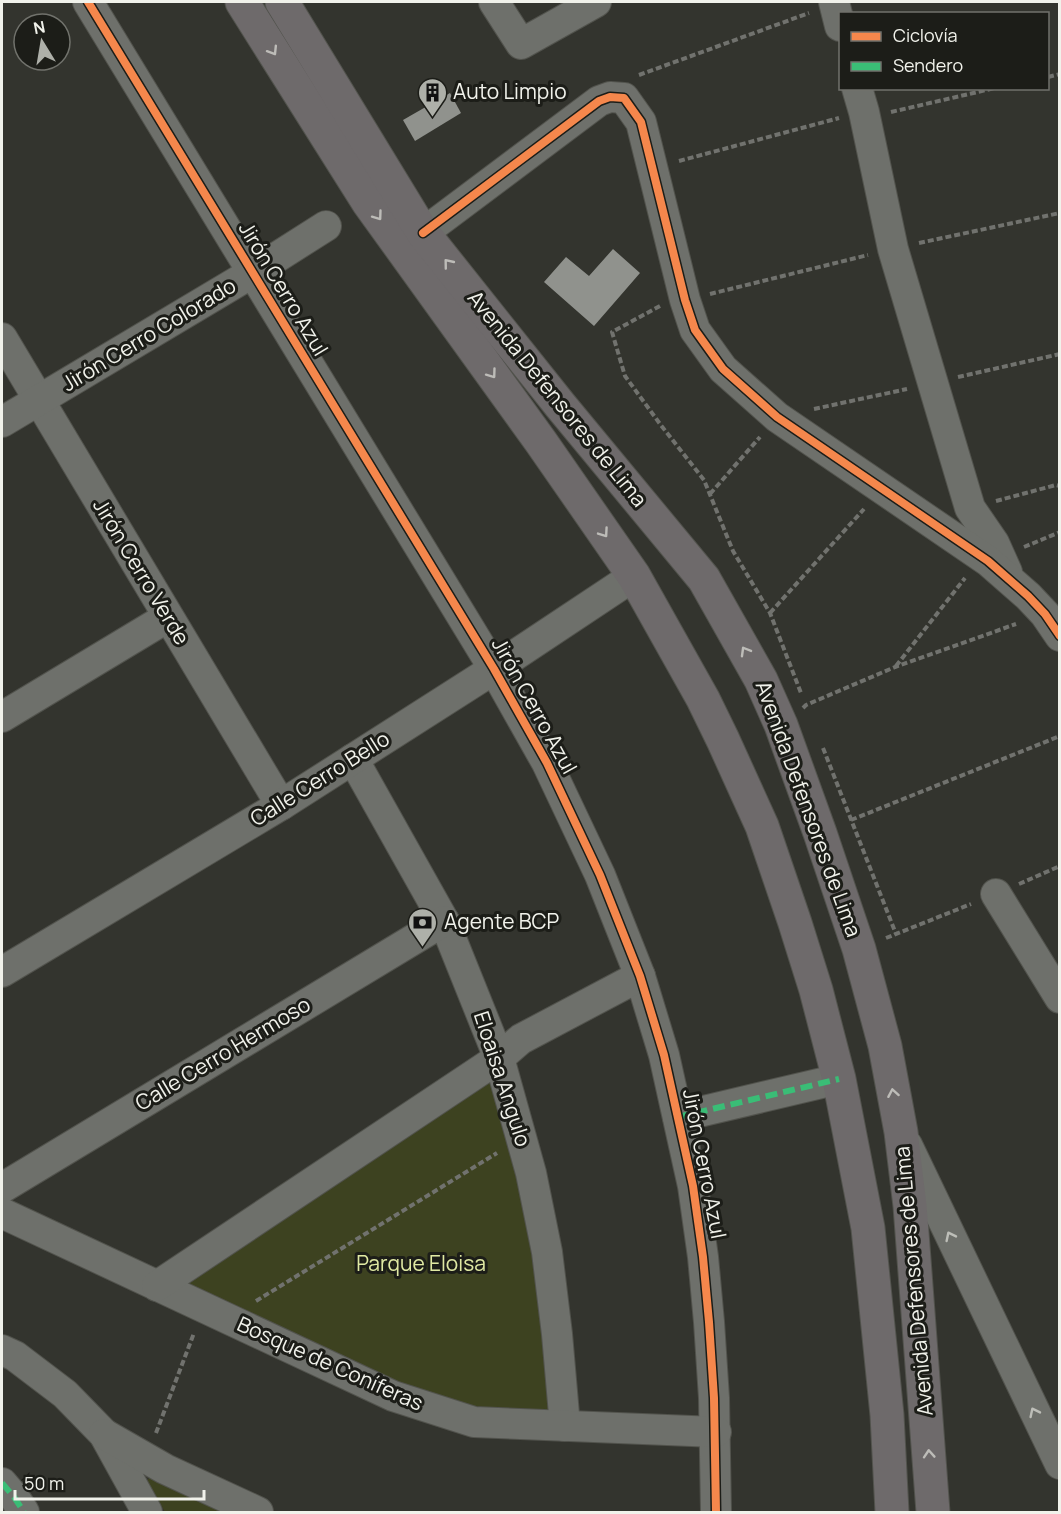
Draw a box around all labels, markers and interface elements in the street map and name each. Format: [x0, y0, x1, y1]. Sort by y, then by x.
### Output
north arrow [12, 12, 72, 72]
legend [839, 12, 1049, 90]
text: N [31, 15, 47, 39]
text: Ciclovía [893, 23, 958, 47]
one-way arrow [266, 45, 278, 55]
text: Sendero [893, 53, 963, 77]
building icon: Auto Limpio [416, 76, 448, 118]
place label: Auto Limpio [453, 77, 567, 105]
one-way arrow [371, 209, 382, 220]
street label: Jirón Cerro Azul [233, 216, 335, 361]
one-way arrow [445, 259, 456, 270]
street label: Jirón Cerro Colorado [56, 271, 241, 397]
street label: Avenida Defensores de Lima [462, 284, 654, 512]
one-way arrow [484, 367, 495, 378]
street label: Jirón Cerro Verde [87, 493, 197, 650]
one-way arrow [597, 527, 608, 538]
street label: Jirón Cerro Azul [486, 632, 584, 779]
one-way arrow [740, 647, 752, 657]
street label: Avenida Defensores de Lima [750, 677, 868, 941]
street label: Calle Cerro Bello [245, 724, 394, 832]
bank icon: Agente BCP [407, 906, 439, 948]
place label: Agente BCP [444, 907, 560, 935]
street label: Calle Cerro Hermoso [130, 990, 315, 1117]
street label: Eloaisa Angulo [468, 1007, 538, 1150]
street label: Jirón Cerro Azul [677, 1087, 733, 1241]
one-way arrow [887, 1088, 900, 1098]
street label: Avenida Defensores de Lima [887, 1145, 939, 1417]
one-way arrow [946, 1231, 957, 1242]
park label: Parque Eloisa [356, 1249, 486, 1277]
street label: Bosque de Coníferas [233, 1310, 428, 1417]
one-way arrow [1030, 1407, 1042, 1418]
one-way arrow [923, 1450, 936, 1459]
scale bar [15, 1463, 204, 1501]
text: 50 m [24, 1471, 64, 1495]

